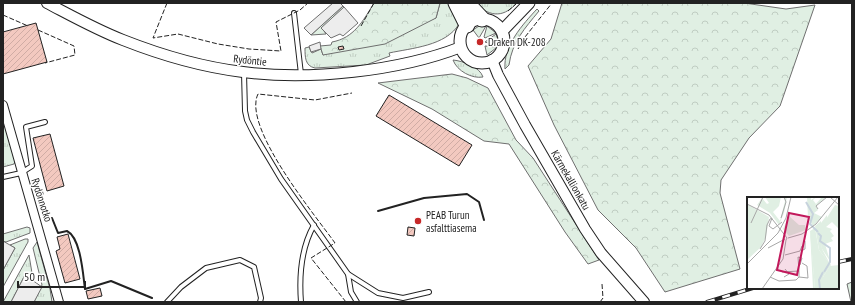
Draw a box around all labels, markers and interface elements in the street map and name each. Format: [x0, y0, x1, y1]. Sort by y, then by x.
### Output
place label: Draken DK-208 [488, 35, 546, 49]
marker: Draken DK-208 [475, 37, 485, 47]
street label: Rydöntie [233, 51, 268, 69]
street label: Kärmekallionkatu [548, 148, 594, 213]
street label: Rydönnotko [28, 176, 56, 224]
inset map [747, 197, 839, 289]
place label: PEAB Turun asfalttiasema [426, 208, 477, 235]
marker: PEAB Turun asfalttiasema [413, 216, 423, 226]
scale bar [18, 263, 85, 289]
text: 50 m [24, 269, 45, 284]

